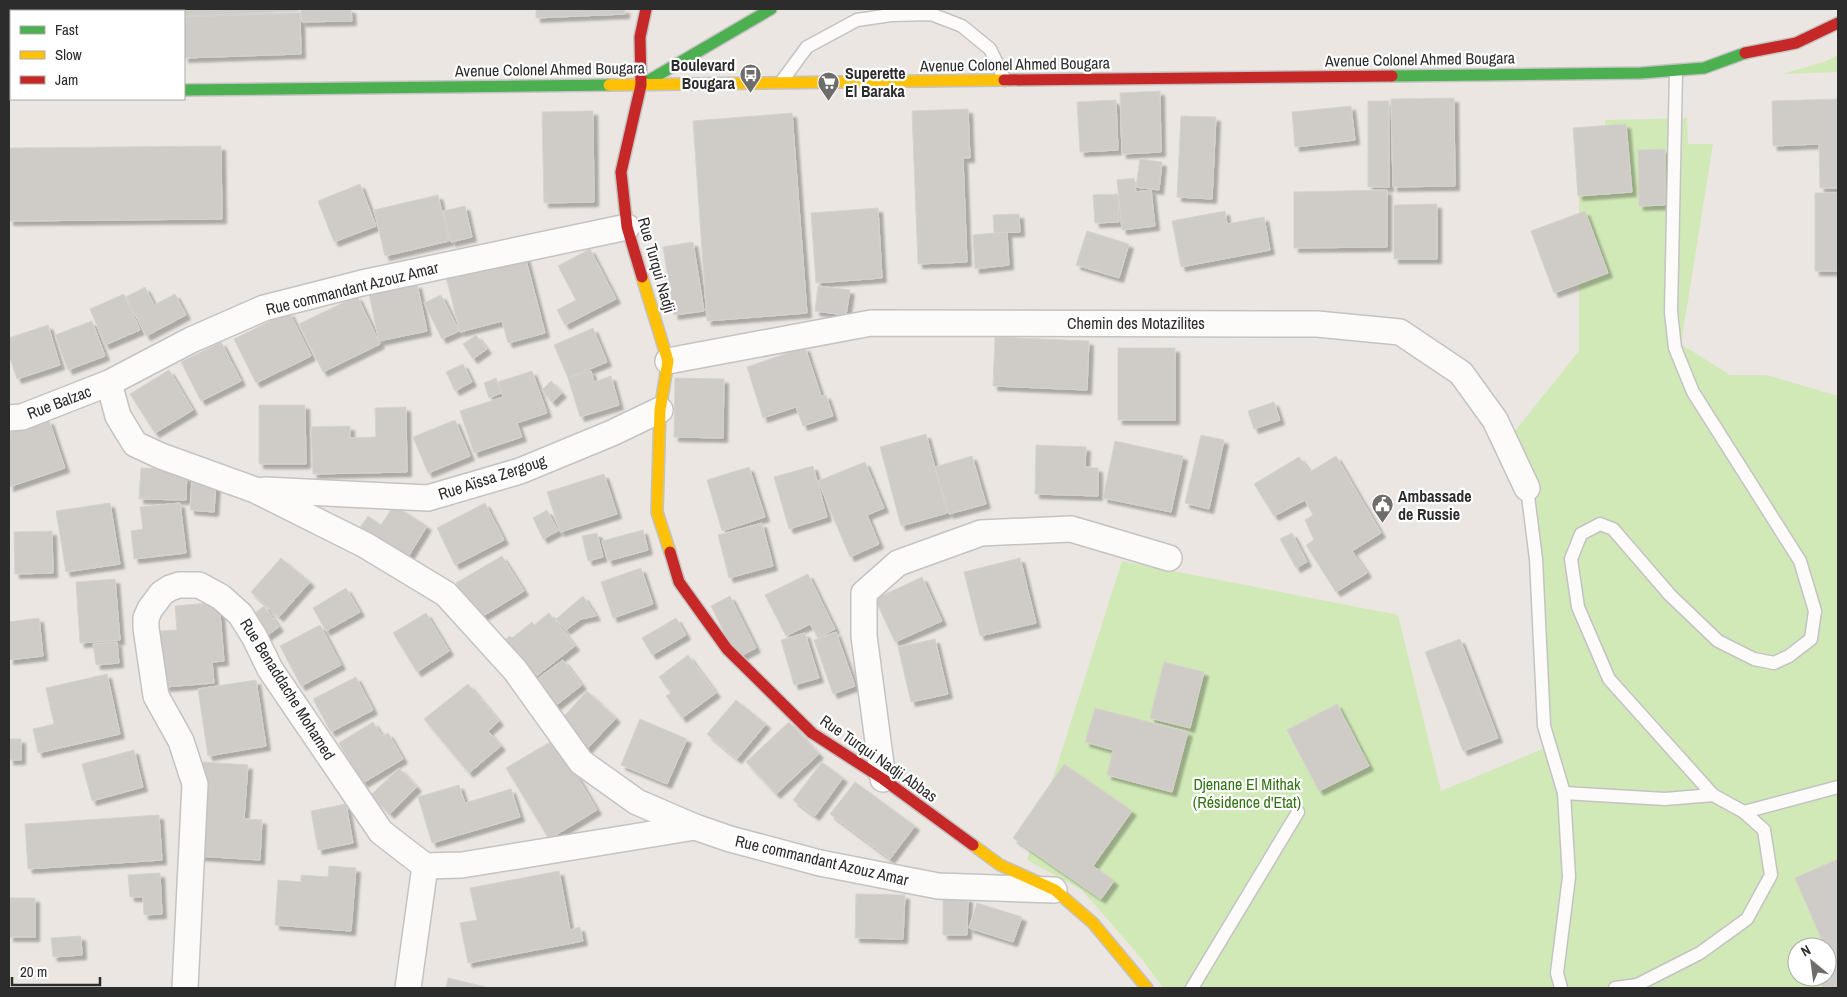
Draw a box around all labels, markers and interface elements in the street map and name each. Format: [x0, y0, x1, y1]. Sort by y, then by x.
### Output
legend [10, 10, 185, 100]
text: Fast [55, 19, 79, 40]
text: Slow [55, 44, 82, 65]
street label: Avenue Colonel Ahmed Bougara [1324, 46, 1516, 72]
street label: Avenue Colonel Ahmed Bougara [919, 51, 1111, 77]
place label: Boulevard Bougara [671, 54, 736, 94]
street label: Avenue Colonel Ahmed Bougara [454, 56, 646, 82]
bus stop icon: Boulevard Bougara [739, 62, 763, 93]
place label: Superette El Baraka [845, 62, 906, 102]
text: Jam [55, 69, 78, 90]
supermarket icon: Superette El Baraka [817, 70, 841, 101]
street label: Rue Turqui Nadji [633, 215, 681, 315]
street label: Rue commandant Azouz Amar [263, 256, 441, 320]
street label: Chemin des Motazilites [1067, 312, 1205, 334]
street label: Rue Balzac [24, 380, 95, 424]
street label: Rue Aïssa Zergoug [435, 449, 549, 505]
place label: Ambassade de Russie [1398, 485, 1472, 525]
public building icon: Ambassade de Russie [1370, 493, 1394, 524]
street label: Rue Benaddache Mohamed [235, 614, 341, 764]
street label: Rue Turqui Nadji Abbas [816, 709, 942, 807]
park label: Djenane El Mithak (Résidence d'Etat) [1193, 773, 1301, 813]
street label: Rue commandant Azouz Amar [733, 829, 911, 891]
north arrow [1787, 937, 1837, 987]
text: N [1798, 941, 1814, 961]
scale bar [12, 954, 100, 986]
text: 20 m [20, 961, 47, 982]

